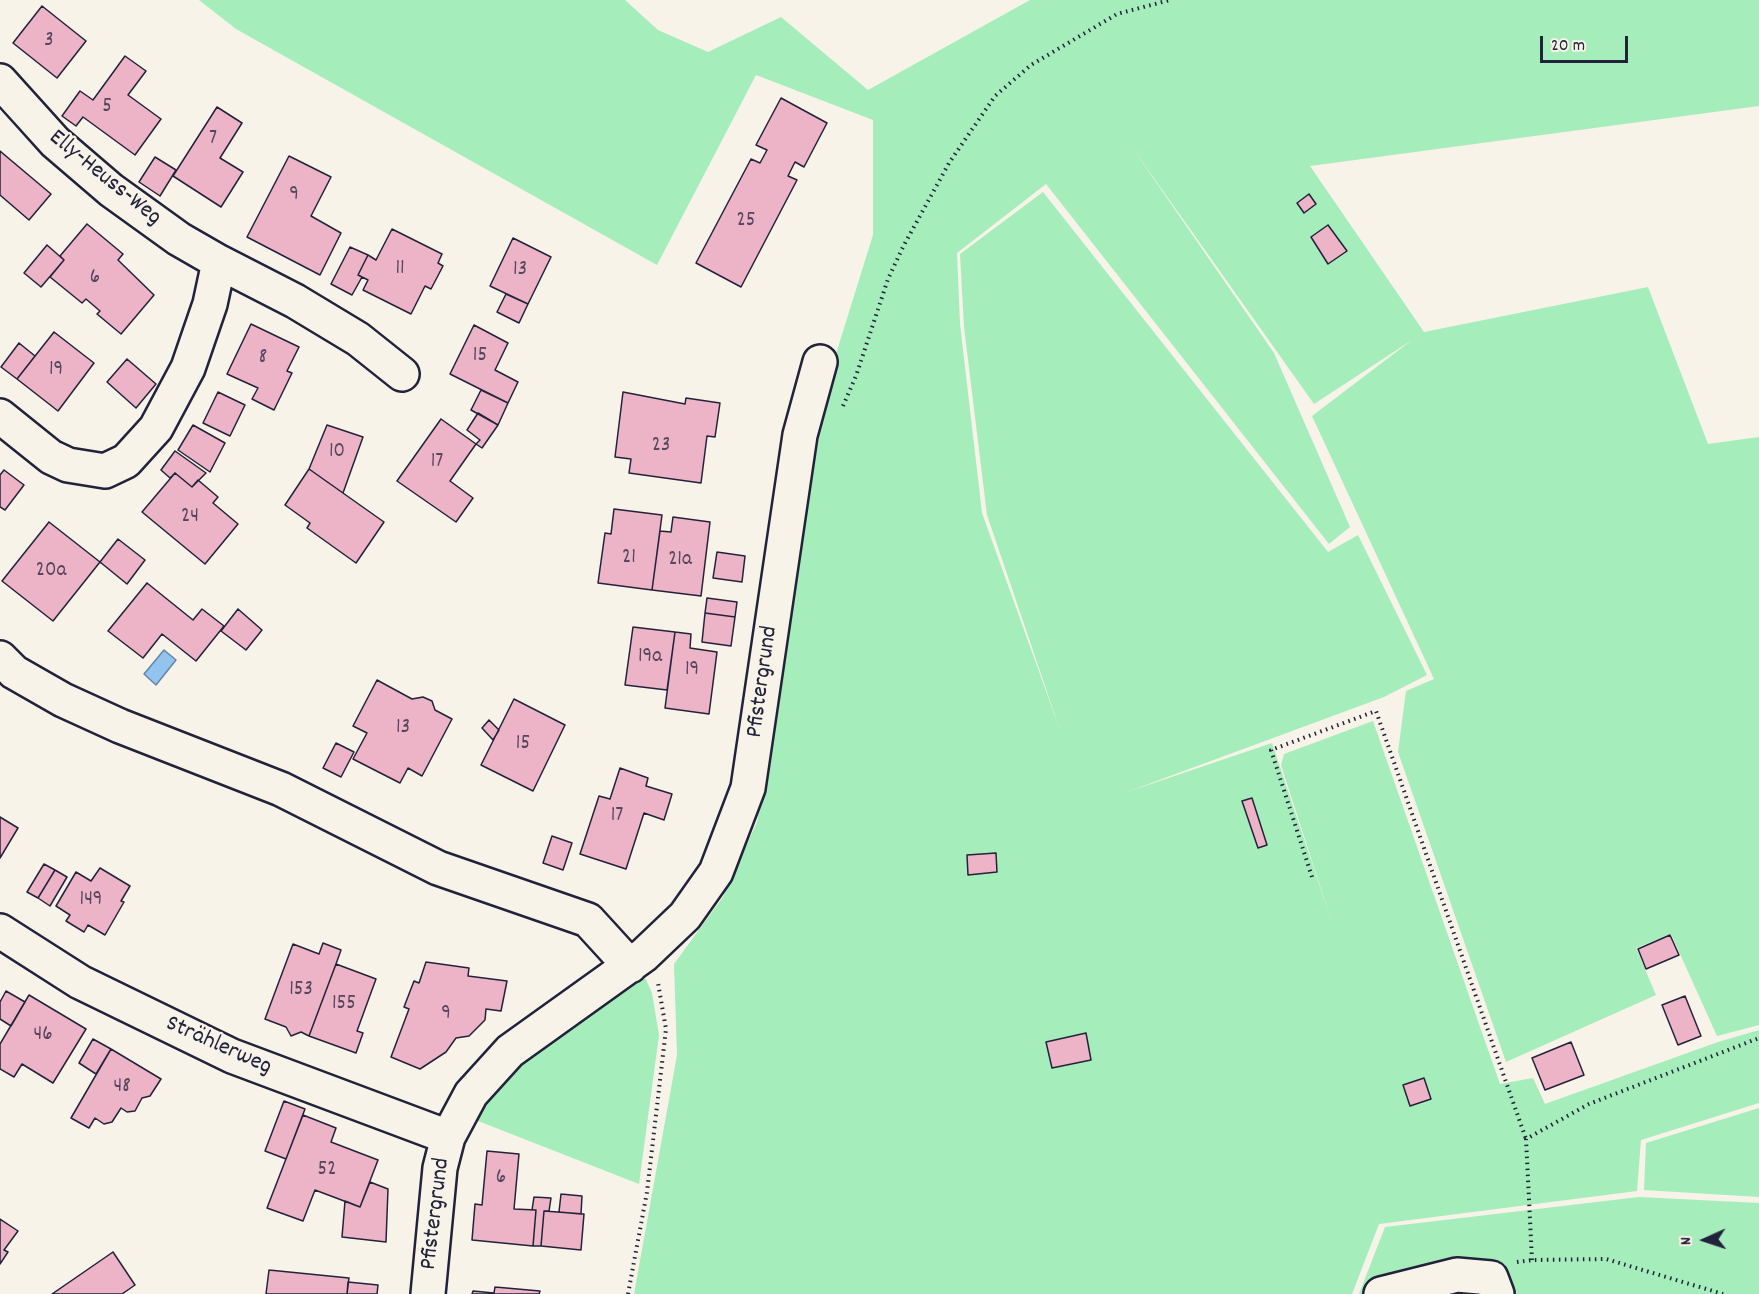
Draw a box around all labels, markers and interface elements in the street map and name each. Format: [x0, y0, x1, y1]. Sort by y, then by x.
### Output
scale bar [1543, 24, 1632, 62]
house number: 3 [44, 29, 54, 55]
text: 20 m [1551, 34, 1585, 59]
house number: 5 [102, 95, 112, 121]
street label: Elly-Heuss-Weg [42, 125, 166, 233]
house number: 7 [209, 127, 217, 153]
house number: 9 [289, 183, 299, 209]
house number: 25 [737, 209, 755, 235]
house number: 11 [395, 257, 405, 283]
house number: 13 [513, 258, 527, 284]
house number: 6 [90, 266, 100, 292]
house number: 15 [473, 344, 487, 370]
house number: 8 [259, 346, 267, 372]
house number: 19 [49, 358, 63, 384]
house number: 23 [652, 434, 670, 460]
house number: 10 [329, 440, 345, 466]
house number: 17 [431, 450, 443, 476]
house number: 24 [181, 505, 199, 531]
house number: 21 [622, 546, 636, 572]
house number: 21a [668, 548, 692, 574]
house number: 20a [36, 559, 66, 585]
street label: Pfistergrund [742, 624, 786, 740]
house number: 19a [638, 645, 662, 671]
house number: 19 [685, 658, 699, 684]
house number: 13 [396, 716, 410, 742]
house number: 15 [516, 732, 530, 758]
house number: 17 [611, 804, 623, 830]
house number: 149 [80, 888, 102, 914]
house number: 153 [289, 978, 313, 1004]
house number: 155 [332, 992, 356, 1018]
house number: 9 [441, 1002, 451, 1028]
street label: Strählerweg [161, 1011, 275, 1083]
house number: 46 [33, 1023, 53, 1049]
house number: 48 [113, 1075, 131, 1101]
street label: Pfistergrund [416, 1156, 458, 1272]
house number: 52 [318, 1158, 336, 1184]
house number: 6 [496, 1166, 506, 1192]
north arrow [1675, 1210, 1735, 1270]
text: N [1675, 1236, 1698, 1246]

